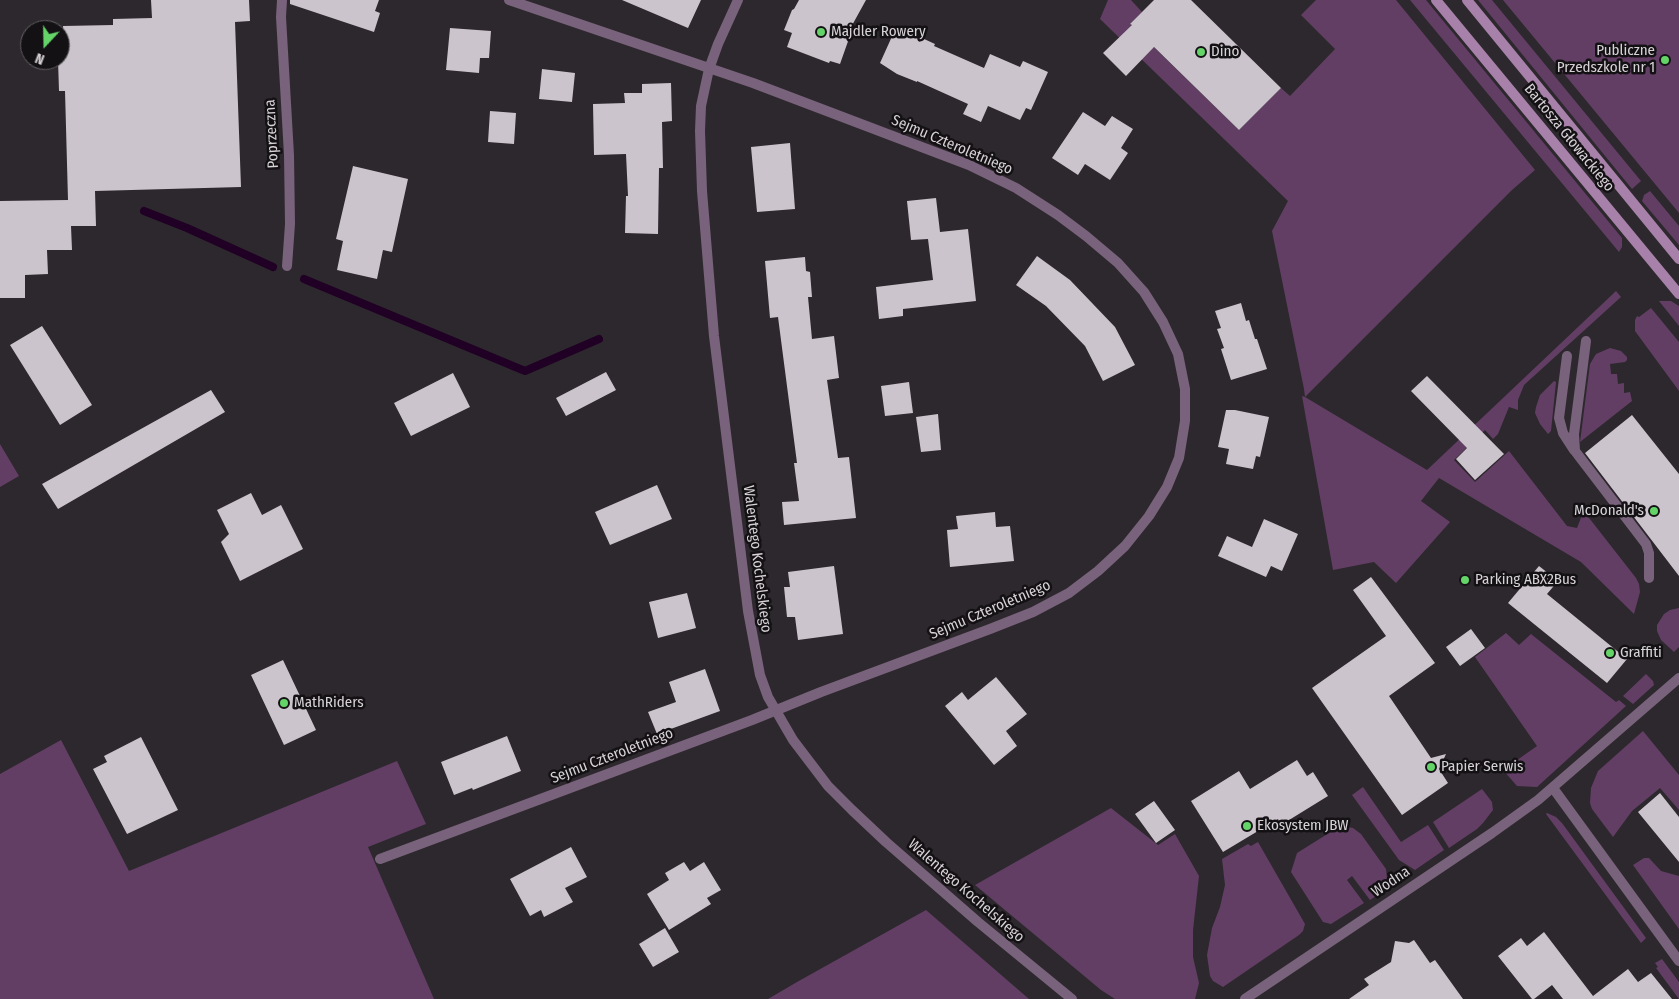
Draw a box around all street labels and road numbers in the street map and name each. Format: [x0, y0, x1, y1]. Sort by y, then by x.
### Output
street label: Bartosza Głowackiego [1520, 81, 1618, 195]
street label: Poprzeczna [261, 99, 283, 169]
street label: Sejmu Czteroletniego [889, 111, 1015, 179]
street label: Walentego Kochelskiego [739, 484, 775, 634]
street label: Sejmu Czteroletniego [927, 576, 1053, 644]
street label: Sejmu Czteroletniego [548, 724, 676, 788]
street label: Walentego Kochelskiego [904, 836, 1028, 946]
street label: Wodna [1368, 863, 1414, 901]

